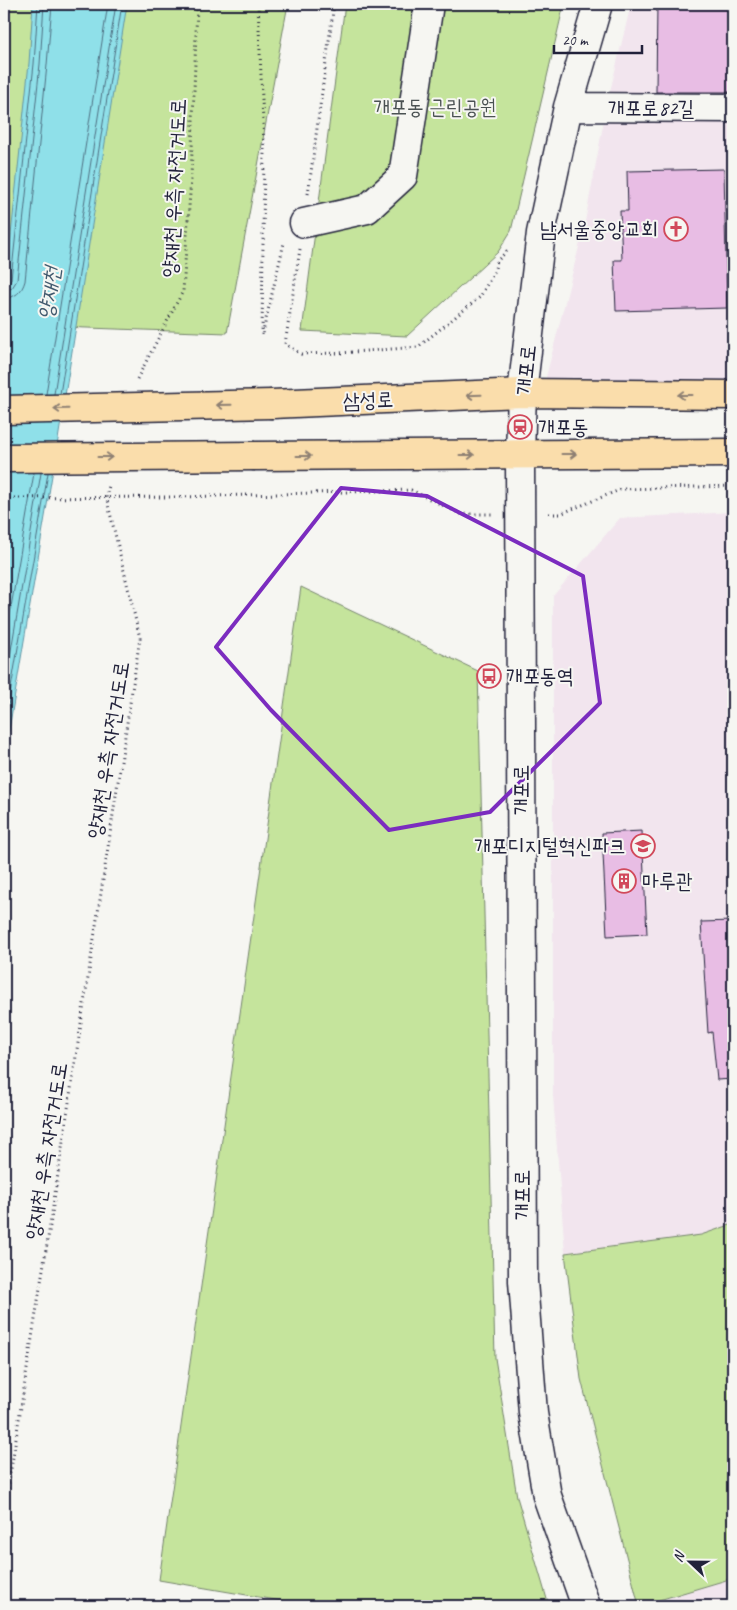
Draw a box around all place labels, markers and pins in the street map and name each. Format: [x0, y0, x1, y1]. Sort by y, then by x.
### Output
place label: 남서울중앙교회 [540, 216, 658, 242]
church icon: 남서울중앙교회 [663, 216, 689, 242]
station icon: 개포동 [507, 414, 533, 440]
place label: 개포동 [538, 414, 589, 440]
bus stop icon: 개포동역 [476, 663, 502, 689]
place label: 개포동역 [506, 663, 574, 689]
place label: 개포디지털혁신파크 [474, 833, 626, 859]
school or university icon: 개포디지털혁신파크 [630, 833, 656, 859]
building icon: 마루관 [611, 868, 637, 894]
place label: 마루관 [642, 868, 693, 894]

